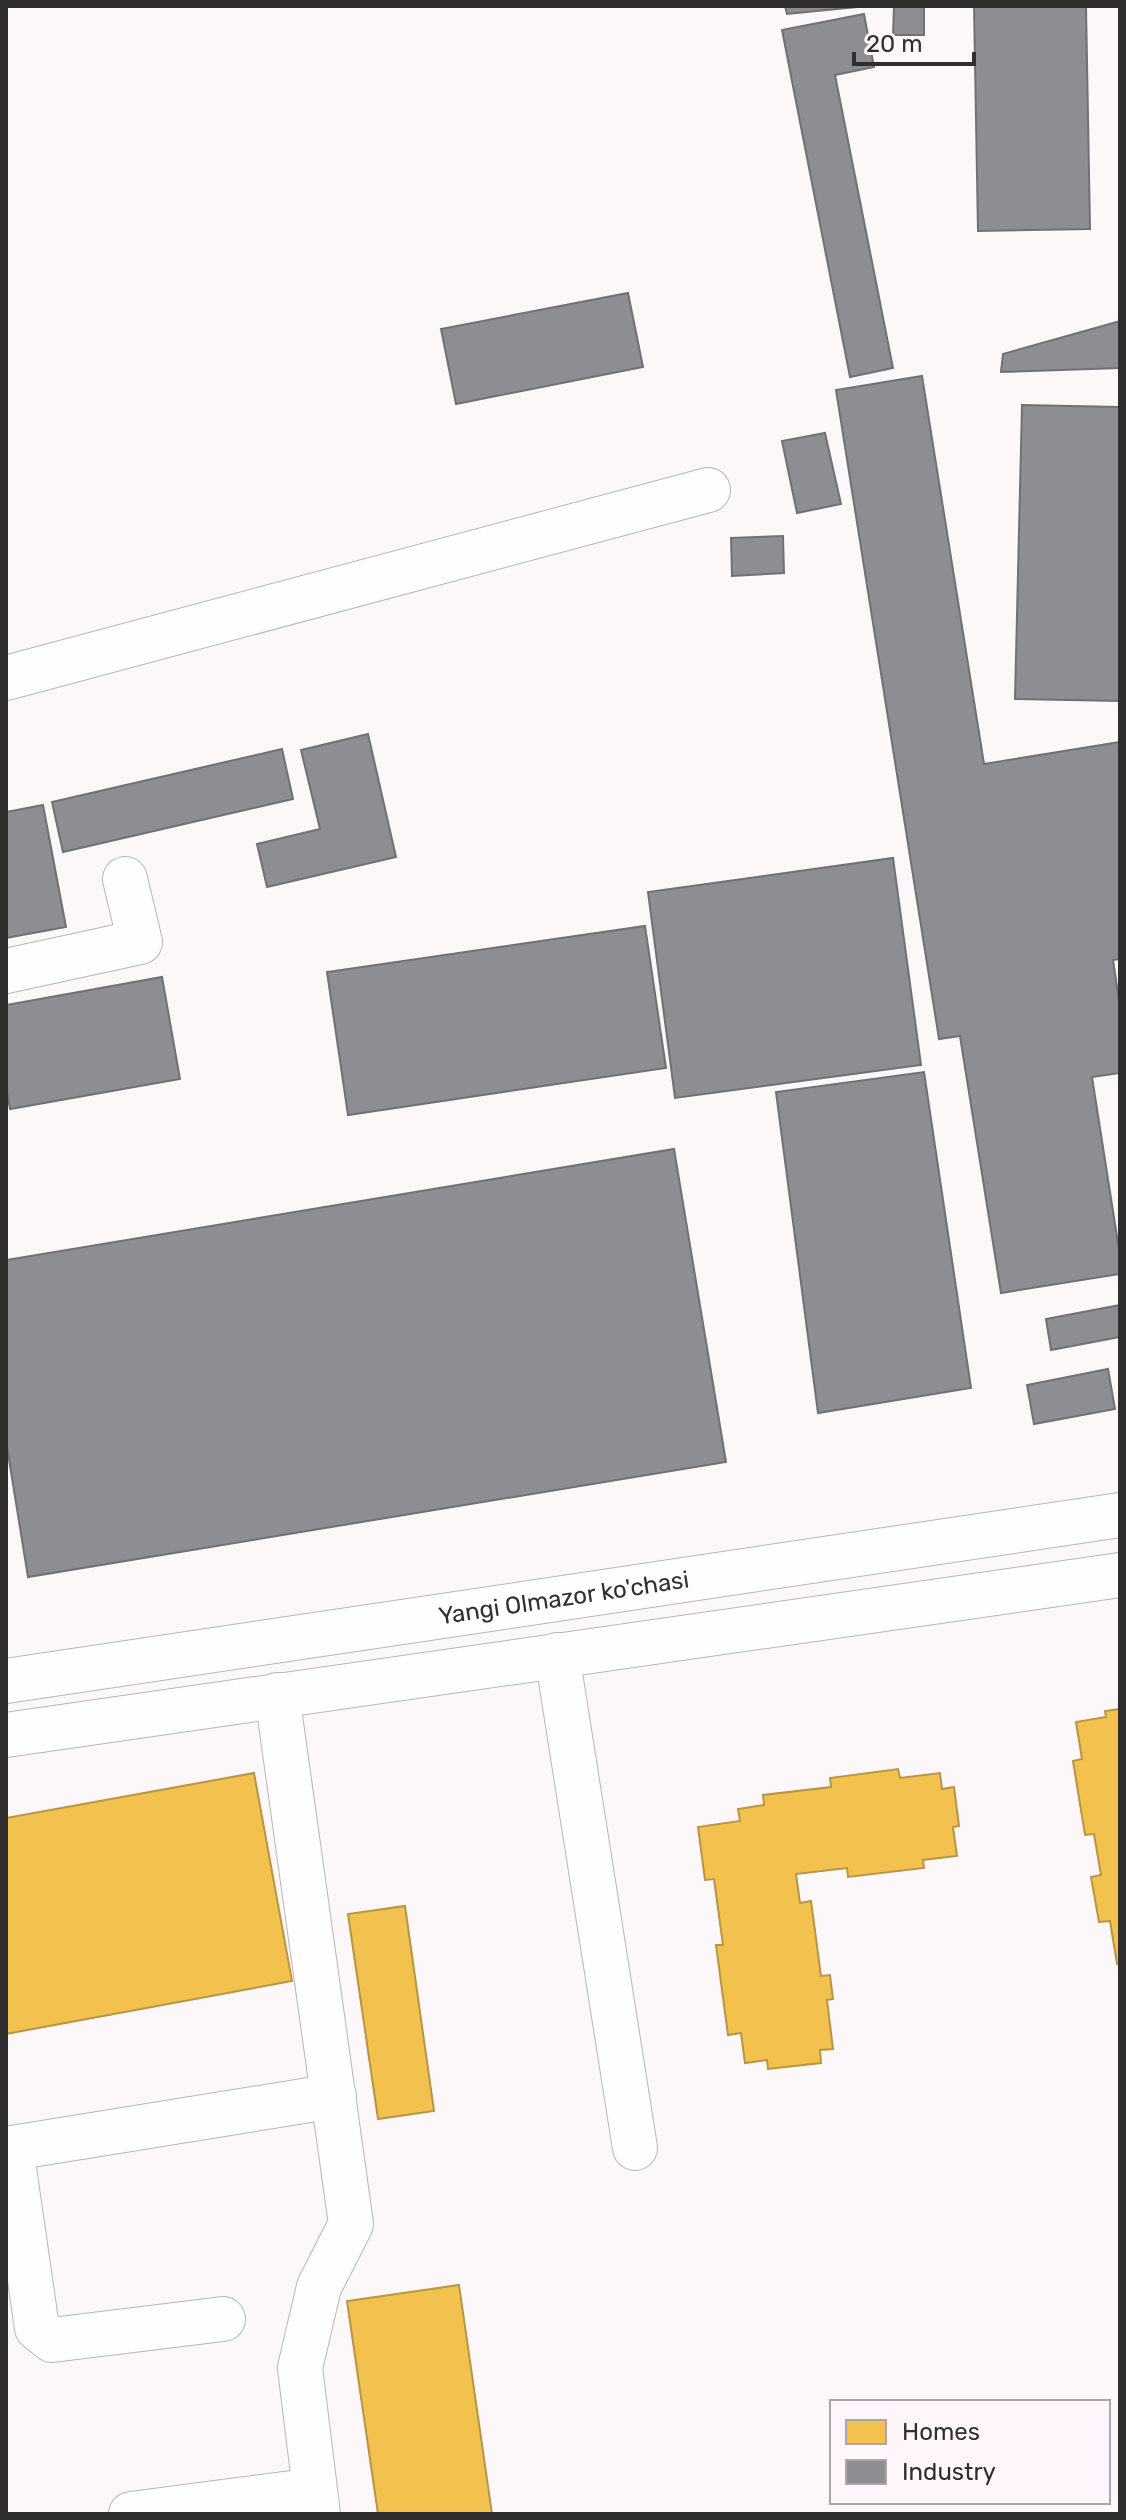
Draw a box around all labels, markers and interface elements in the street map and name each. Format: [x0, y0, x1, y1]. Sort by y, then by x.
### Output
scale bar [854, 16, 974, 66]
text: 20 m [866, 30, 923, 58]
street label: Yangi Olmazor ko'chasi [437, 1565, 691, 1630]
legend [830, 2400, 1110, 2504]
text: Homes [902, 2418, 980, 2446]
text: Industry [902, 2458, 996, 2486]

